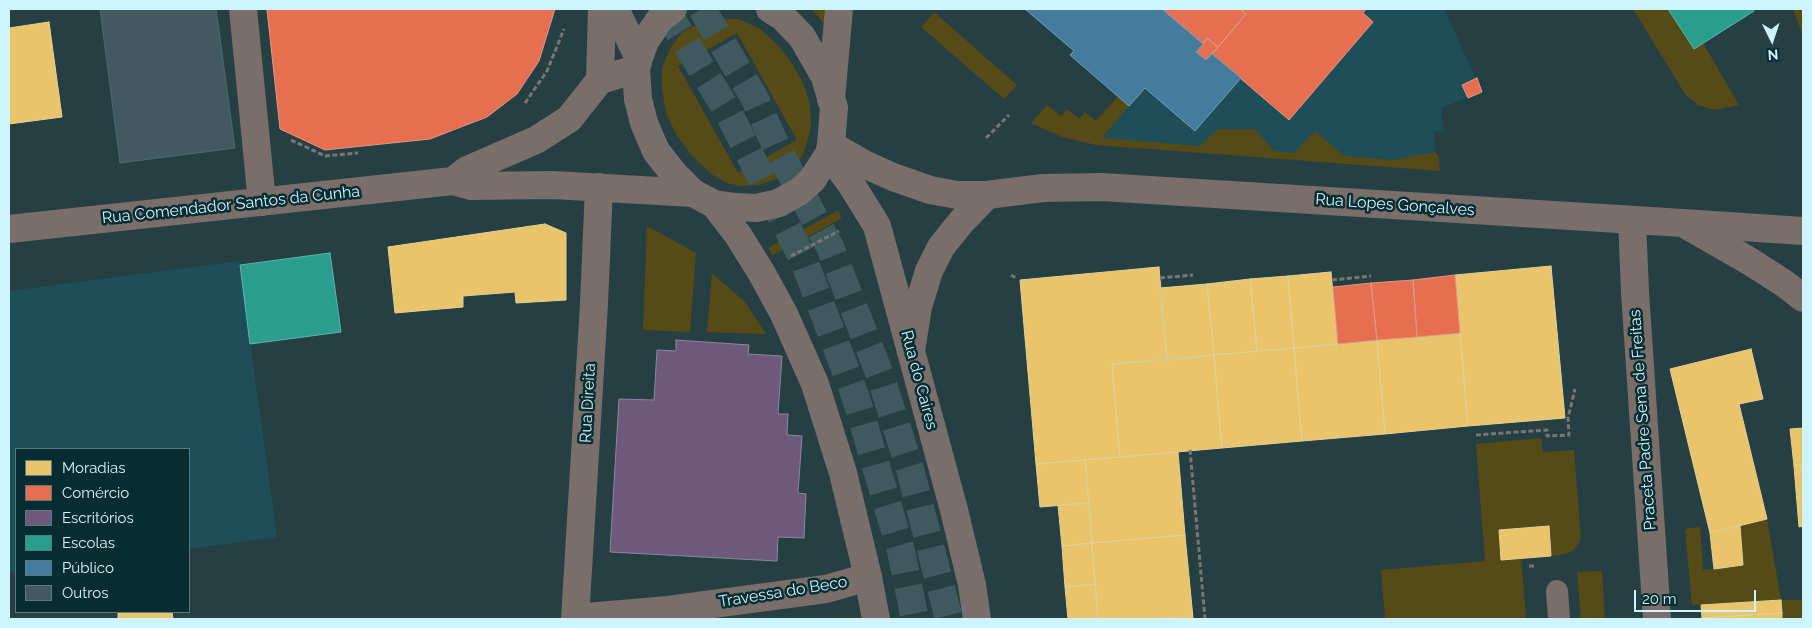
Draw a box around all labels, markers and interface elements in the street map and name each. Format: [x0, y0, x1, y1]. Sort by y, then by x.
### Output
north arrow [1747, 15, 1797, 65]
text: N [1767, 47, 1779, 63]
street label: Rua Comendador Santos da Cunha [101, 182, 361, 228]
street label: Rua Lopes Gonçalves [1315, 190, 1475, 220]
street label: Praceta Padre Sena de Freitas [1626, 309, 1660, 531]
street label: Rua do Caires [897, 328, 941, 432]
street label: Rua Direita [576, 363, 600, 443]
legend [15, 448, 190, 613]
text: Moradias [62, 459, 125, 477]
text: Comércio [62, 484, 129, 502]
text: Escritórios [62, 509, 134, 527]
text: Escolas [62, 534, 115, 552]
text: Público [62, 559, 114, 577]
street label: Travessa do Beco [717, 572, 849, 612]
scale bar [1637, 580, 1760, 612]
text: Outros [62, 584, 108, 602]
text: 20 m [1642, 590, 1677, 608]

